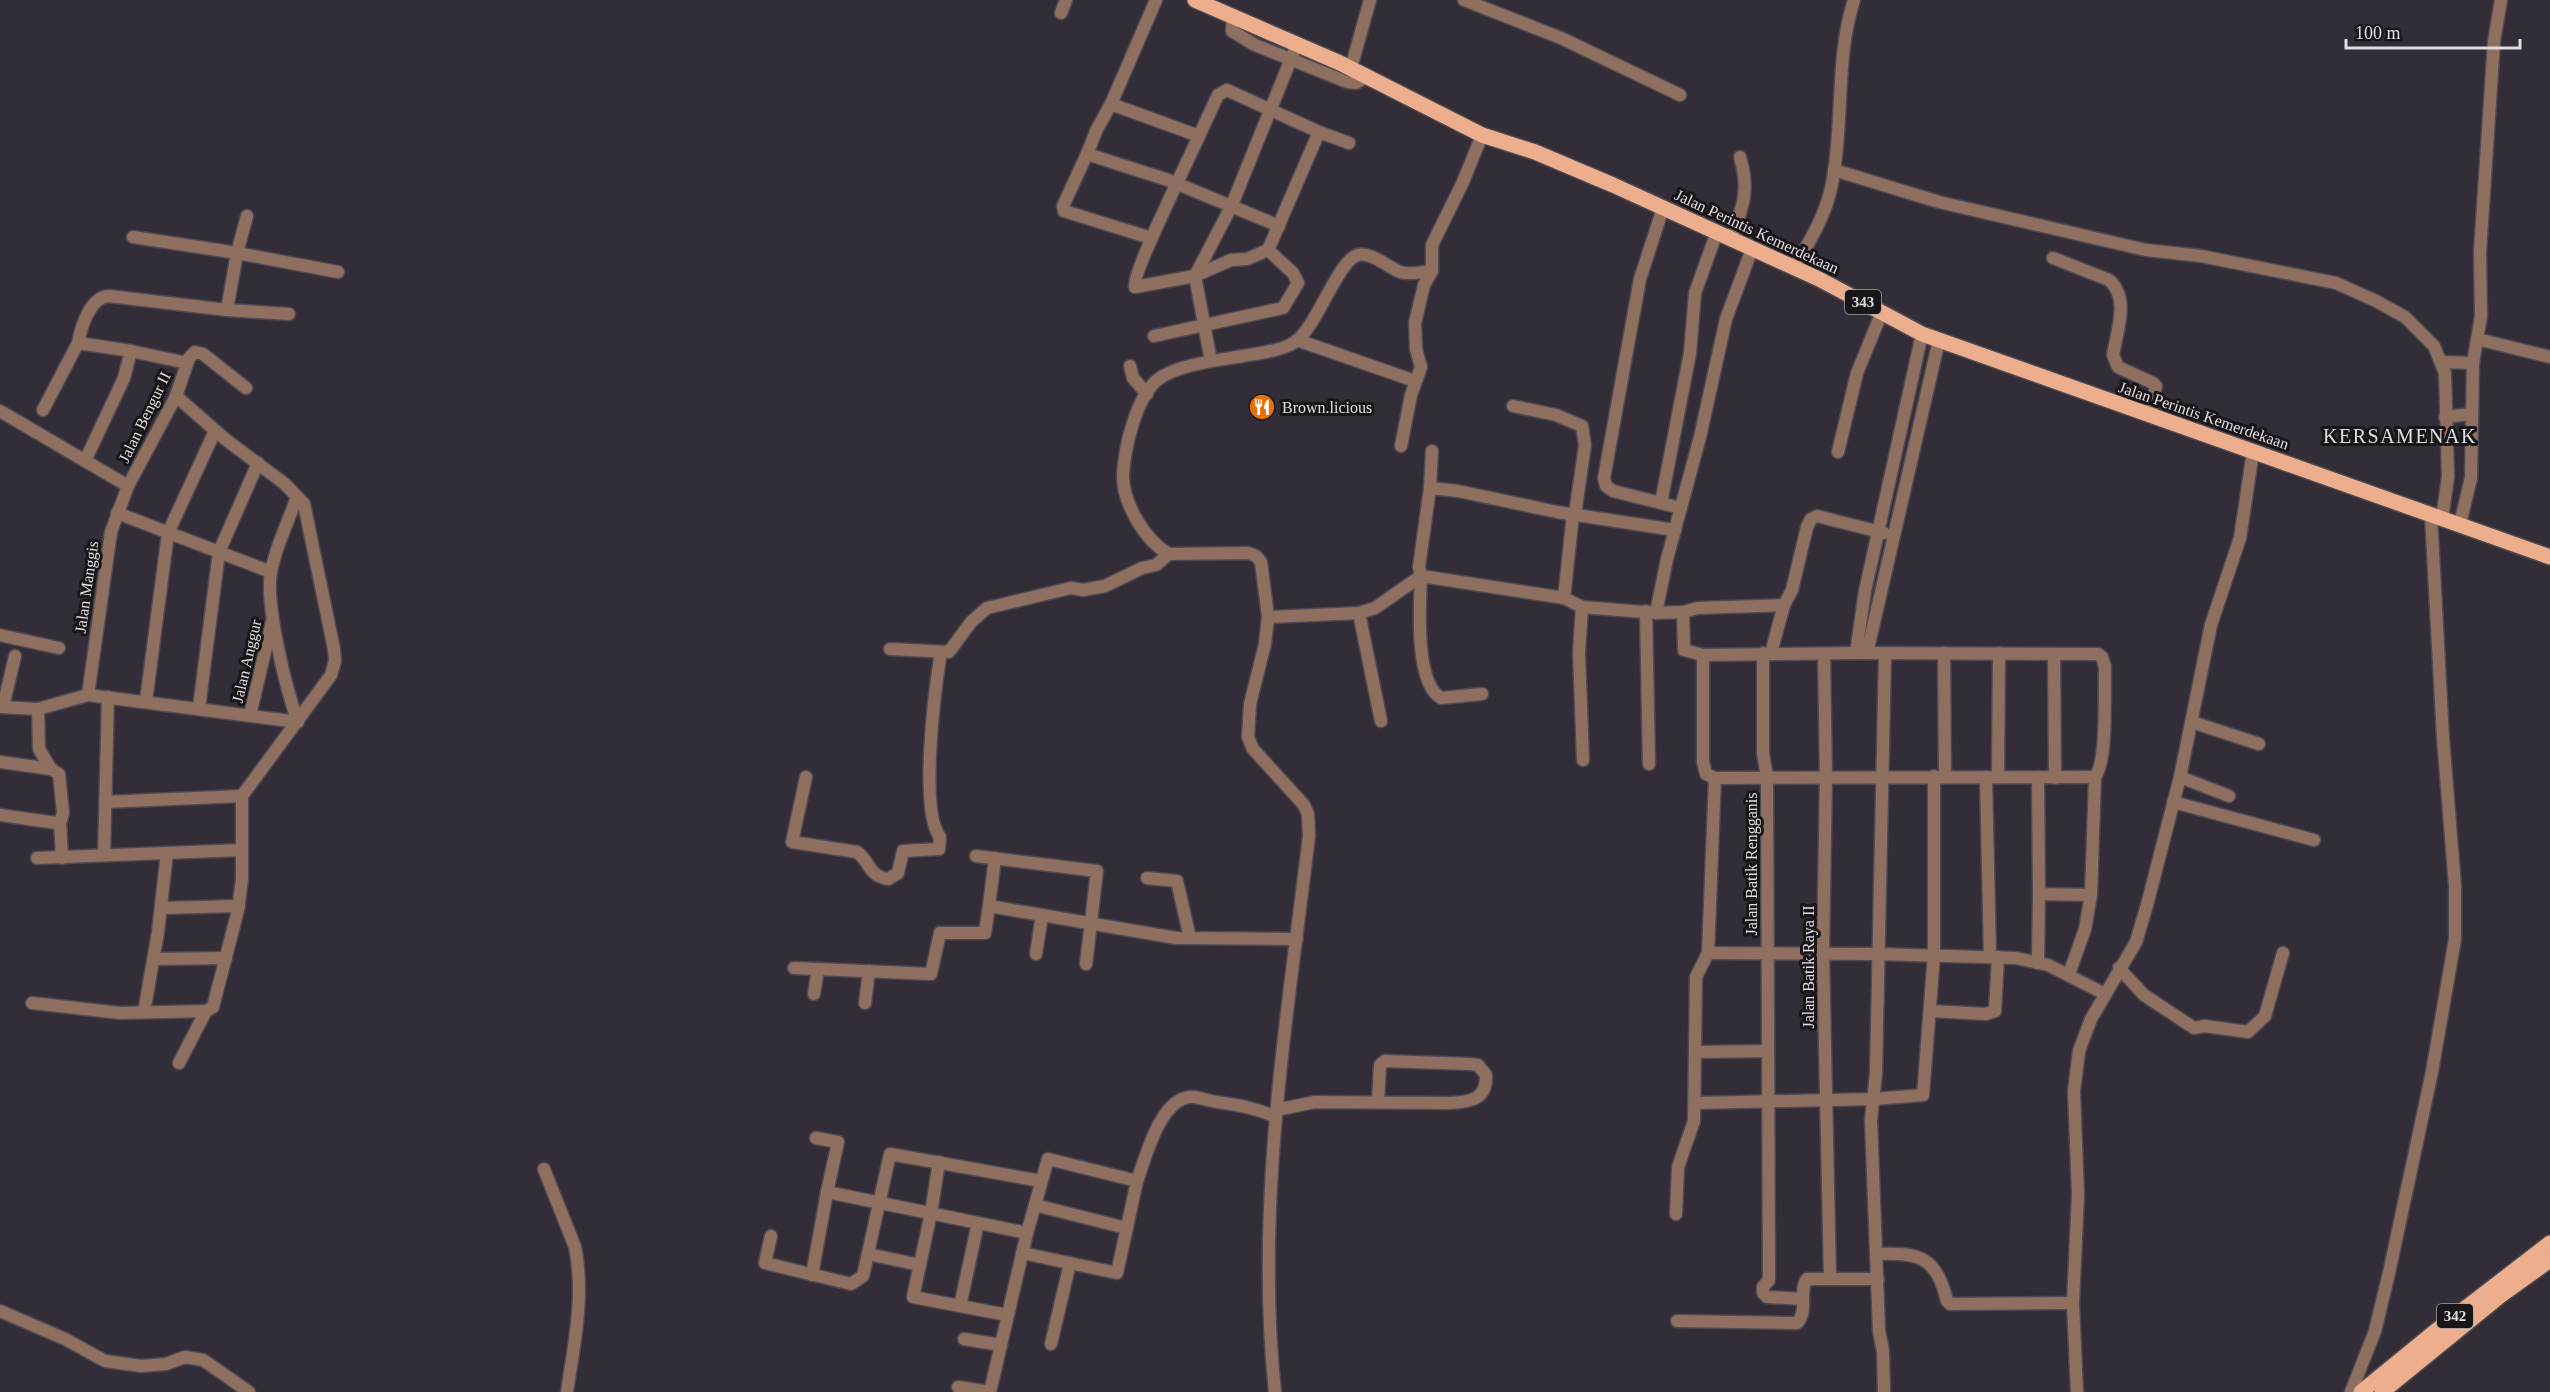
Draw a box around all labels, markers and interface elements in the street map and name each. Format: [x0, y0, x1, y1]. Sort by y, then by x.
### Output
scale bar [2346, 12, 2520, 50]
text: 100 m [2355, 23, 2401, 43]
street label: Jalan Perintis Kemerdekaan [1672, 186, 1841, 277]
road number: 343 [1845, 290, 1881, 314]
street label: Jalan Bengur II [115, 369, 175, 466]
street label: Jalan Perintis Kemerdekaan [2117, 378, 2291, 453]
restaurant icon: Brown.licious [1247, 392, 1277, 422]
place label: Brown.licious [1282, 399, 1372, 416]
district label: KERSAMENAK [2323, 425, 2477, 447]
street label: Jalan Manggis [72, 540, 102, 634]
street label: Jalan Anggur [229, 617, 265, 705]
street label: Jalan Batik Rengganis [1743, 792, 1761, 936]
street label: Jalan Batik Raya II [1800, 905, 1818, 1029]
road number: 342 [2437, 1304, 2473, 1328]

